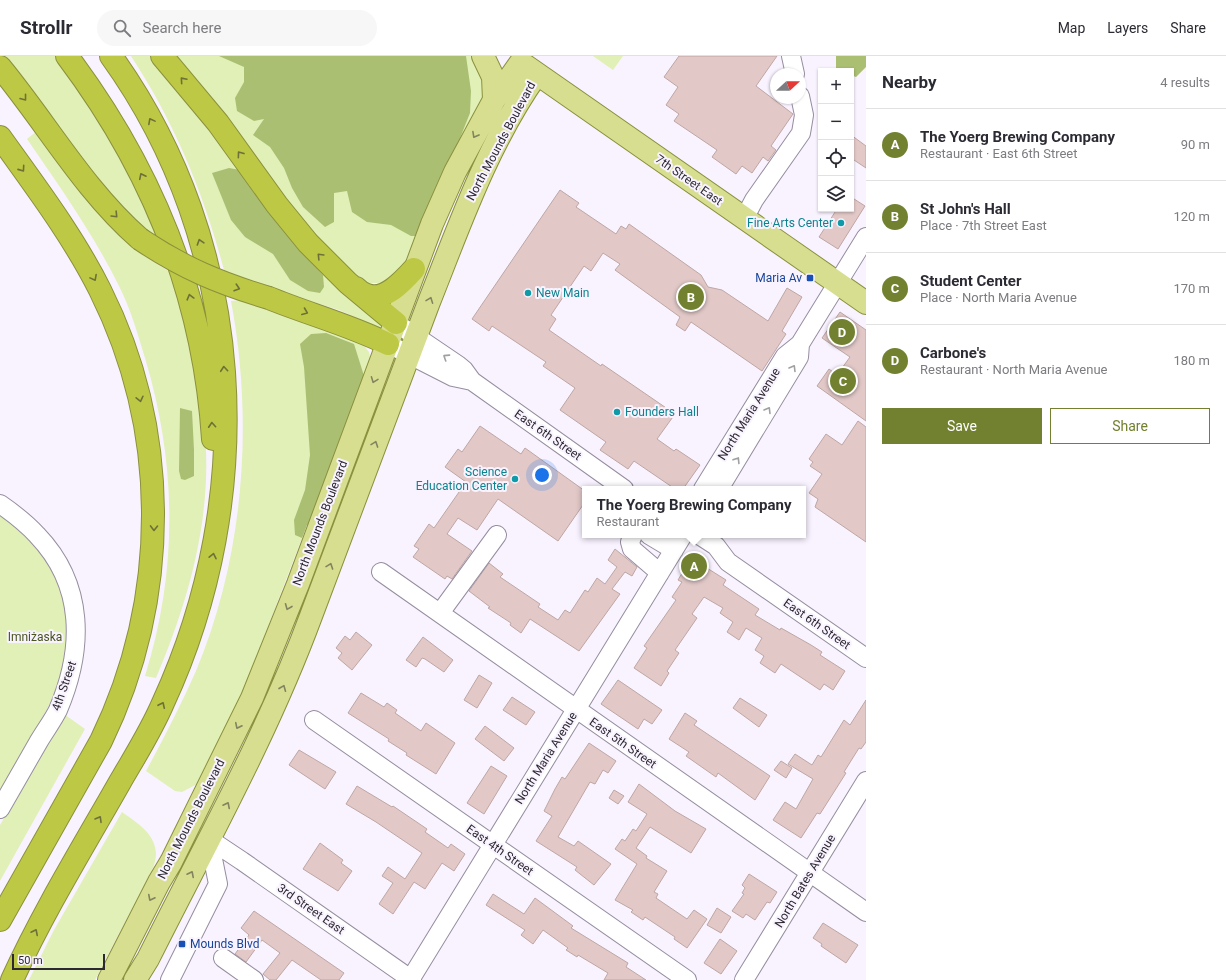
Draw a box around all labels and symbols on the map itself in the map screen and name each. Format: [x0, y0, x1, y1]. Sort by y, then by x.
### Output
north arrow [770, 68, 806, 104]
one-way arrow [180, 77, 187, 84]
street label: North Mounds Boulevard [464, 79, 538, 203]
one-way arrow [20, 93, 27, 100]
one-way arrow [148, 118, 155, 126]
one-way arrow [472, 131, 480, 138]
one-way arrow [238, 151, 245, 158]
street label: 7th Street East [653, 152, 725, 208]
one-way arrow [17, 165, 25, 172]
one-way arrow [139, 173, 147, 181]
one-way arrow [110, 210, 117, 218]
place label: Fine Arts Center [747, 216, 833, 230]
marker: Fine Arts Center [836, 218, 846, 228]
one-way arrow [196, 238, 205, 245]
one-way arrow [317, 253, 325, 261]
place label: Maria Av [755, 271, 802, 285]
marker: Maria Av [805, 273, 815, 283]
one-way arrow [89, 274, 96, 281]
pin: B [678, 282, 704, 312]
one-way arrow [233, 283, 240, 292]
place label: New Main [536, 286, 589, 300]
marker: New Main [523, 288, 533, 298]
one-way arrow [186, 294, 195, 301]
one-way arrow [425, 297, 433, 304]
one-way arrow [301, 308, 308, 316]
pin: D [829, 317, 855, 347]
one-way arrow [443, 355, 450, 362]
street label: North Maria Avenue [715, 365, 783, 463]
one-way arrow [788, 365, 795, 372]
one-way arrow [219, 366, 228, 372]
pin: C [830, 366, 856, 396]
one-way arrow [370, 377, 379, 384]
one-way arrow [135, 396, 143, 402]
place label: Founders Hall [625, 405, 699, 419]
street label: East 6th Street [512, 407, 584, 463]
marker: Founders Hall [612, 407, 622, 417]
one-way arrow [763, 407, 770, 414]
one-way arrow [208, 422, 216, 428]
one-way arrow [370, 441, 379, 448]
one-way arrow [733, 457, 740, 464]
street label: North Mounds Boulevard [290, 458, 350, 588]
place label: Science Education Center [416, 465, 507, 493]
your location [532, 465, 552, 485]
marker: Science Education Center [510, 474, 520, 484]
one-way arrow [150, 525, 158, 531]
pin: A [681, 551, 707, 581]
one-way arrow [208, 553, 216, 559]
one-way arrow [325, 563, 334, 570]
street label: East 6th Street [781, 596, 853, 652]
one-way arrow [285, 603, 293, 610]
park label: Imniżaska [8, 630, 62, 644]
street label: 4th Street [49, 659, 79, 713]
one-way arrow [279, 684, 287, 691]
one-way arrow [157, 702, 165, 710]
street label: North Maria Avenue [512, 709, 580, 807]
street label: East 5th Street [587, 715, 659, 771]
one-way arrow [235, 722, 243, 730]
street label: North Mounds Boulevard [155, 757, 227, 881]
one-way arrow [222, 801, 230, 809]
one-way arrow [95, 816, 102, 823]
street label: East 4th Street [464, 822, 536, 878]
street label: North Bates Avenue [772, 832, 838, 930]
one-way arrow [186, 871, 194, 878]
street label: 3rd Street East [275, 881, 347, 937]
one-way arrow [148, 894, 156, 901]
one-way arrow [30, 929, 38, 936]
place label: Mounds Blvd [190, 937, 259, 951]
marker: Mounds Blvd [177, 939, 187, 949]
scale bar [12, 952, 105, 971]

